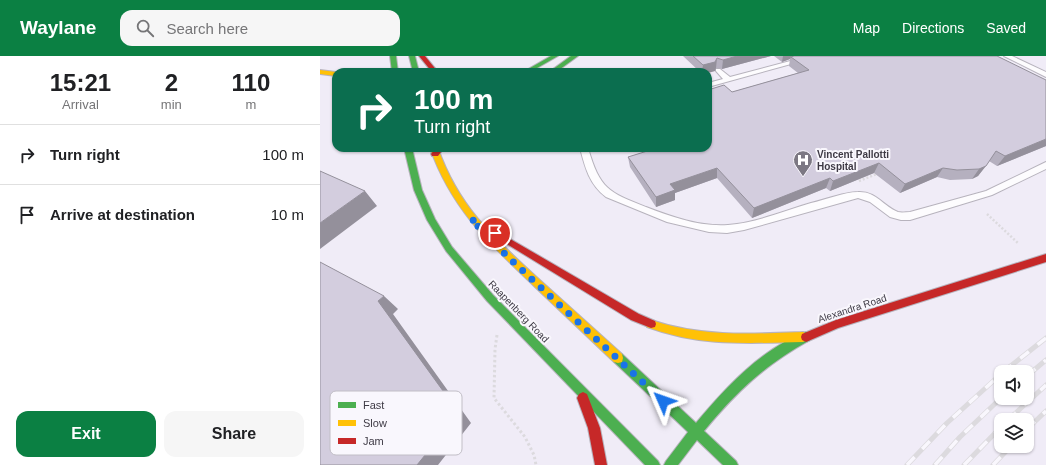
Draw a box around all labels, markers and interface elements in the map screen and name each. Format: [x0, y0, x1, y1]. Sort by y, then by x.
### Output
search box [120, 10, 400, 46]
text: Waylane [20, 17, 96, 38]
icon: search [134, 17, 156, 39]
text: Search here [166, 20, 248, 37]
text: Map [853, 20, 880, 36]
text: Directions [902, 20, 964, 36]
text: Saved [986, 20, 1026, 36]
text: 15:21 [50, 69, 111, 96]
text: 2 [165, 69, 178, 96]
text: 110 [232, 69, 270, 96]
icon: right [348, 84, 400, 136]
text: 100 m [414, 84, 493, 115]
text: Arrival [62, 97, 99, 112]
text: min [161, 97, 182, 112]
text: m [245, 97, 256, 112]
text: Turn right [414, 117, 490, 137]
icon: right [16, 144, 38, 166]
text: Turn right [50, 146, 120, 163]
text: 100 m [262, 146, 304, 163]
hospital icon: Vincent Pallotti Hospital [792, 149, 814, 177]
place label: Vincent Pallotti Hospital [817, 149, 889, 172]
icon: arrive [16, 204, 38, 226]
text: Arrive at destination [50, 206, 195, 223]
text: 10 m [271, 206, 304, 223]
pin [478, 216, 512, 250]
icon: arrive [484, 222, 506, 244]
street label: Raapenberg Road [486, 278, 551, 345]
street label: Alexandra Road [816, 292, 888, 325]
map controls [994, 365, 1034, 453]
button: sound [994, 365, 1034, 405]
position arrow [642, 380, 684, 422]
legend [330, 391, 462, 455]
text: Fast [363, 399, 384, 411]
button: Exit [16, 411, 156, 457]
button: Share [164, 411, 304, 457]
button: layers [994, 413, 1034, 453]
text: Slow [363, 417, 387, 429]
text: Jam [363, 435, 384, 447]

